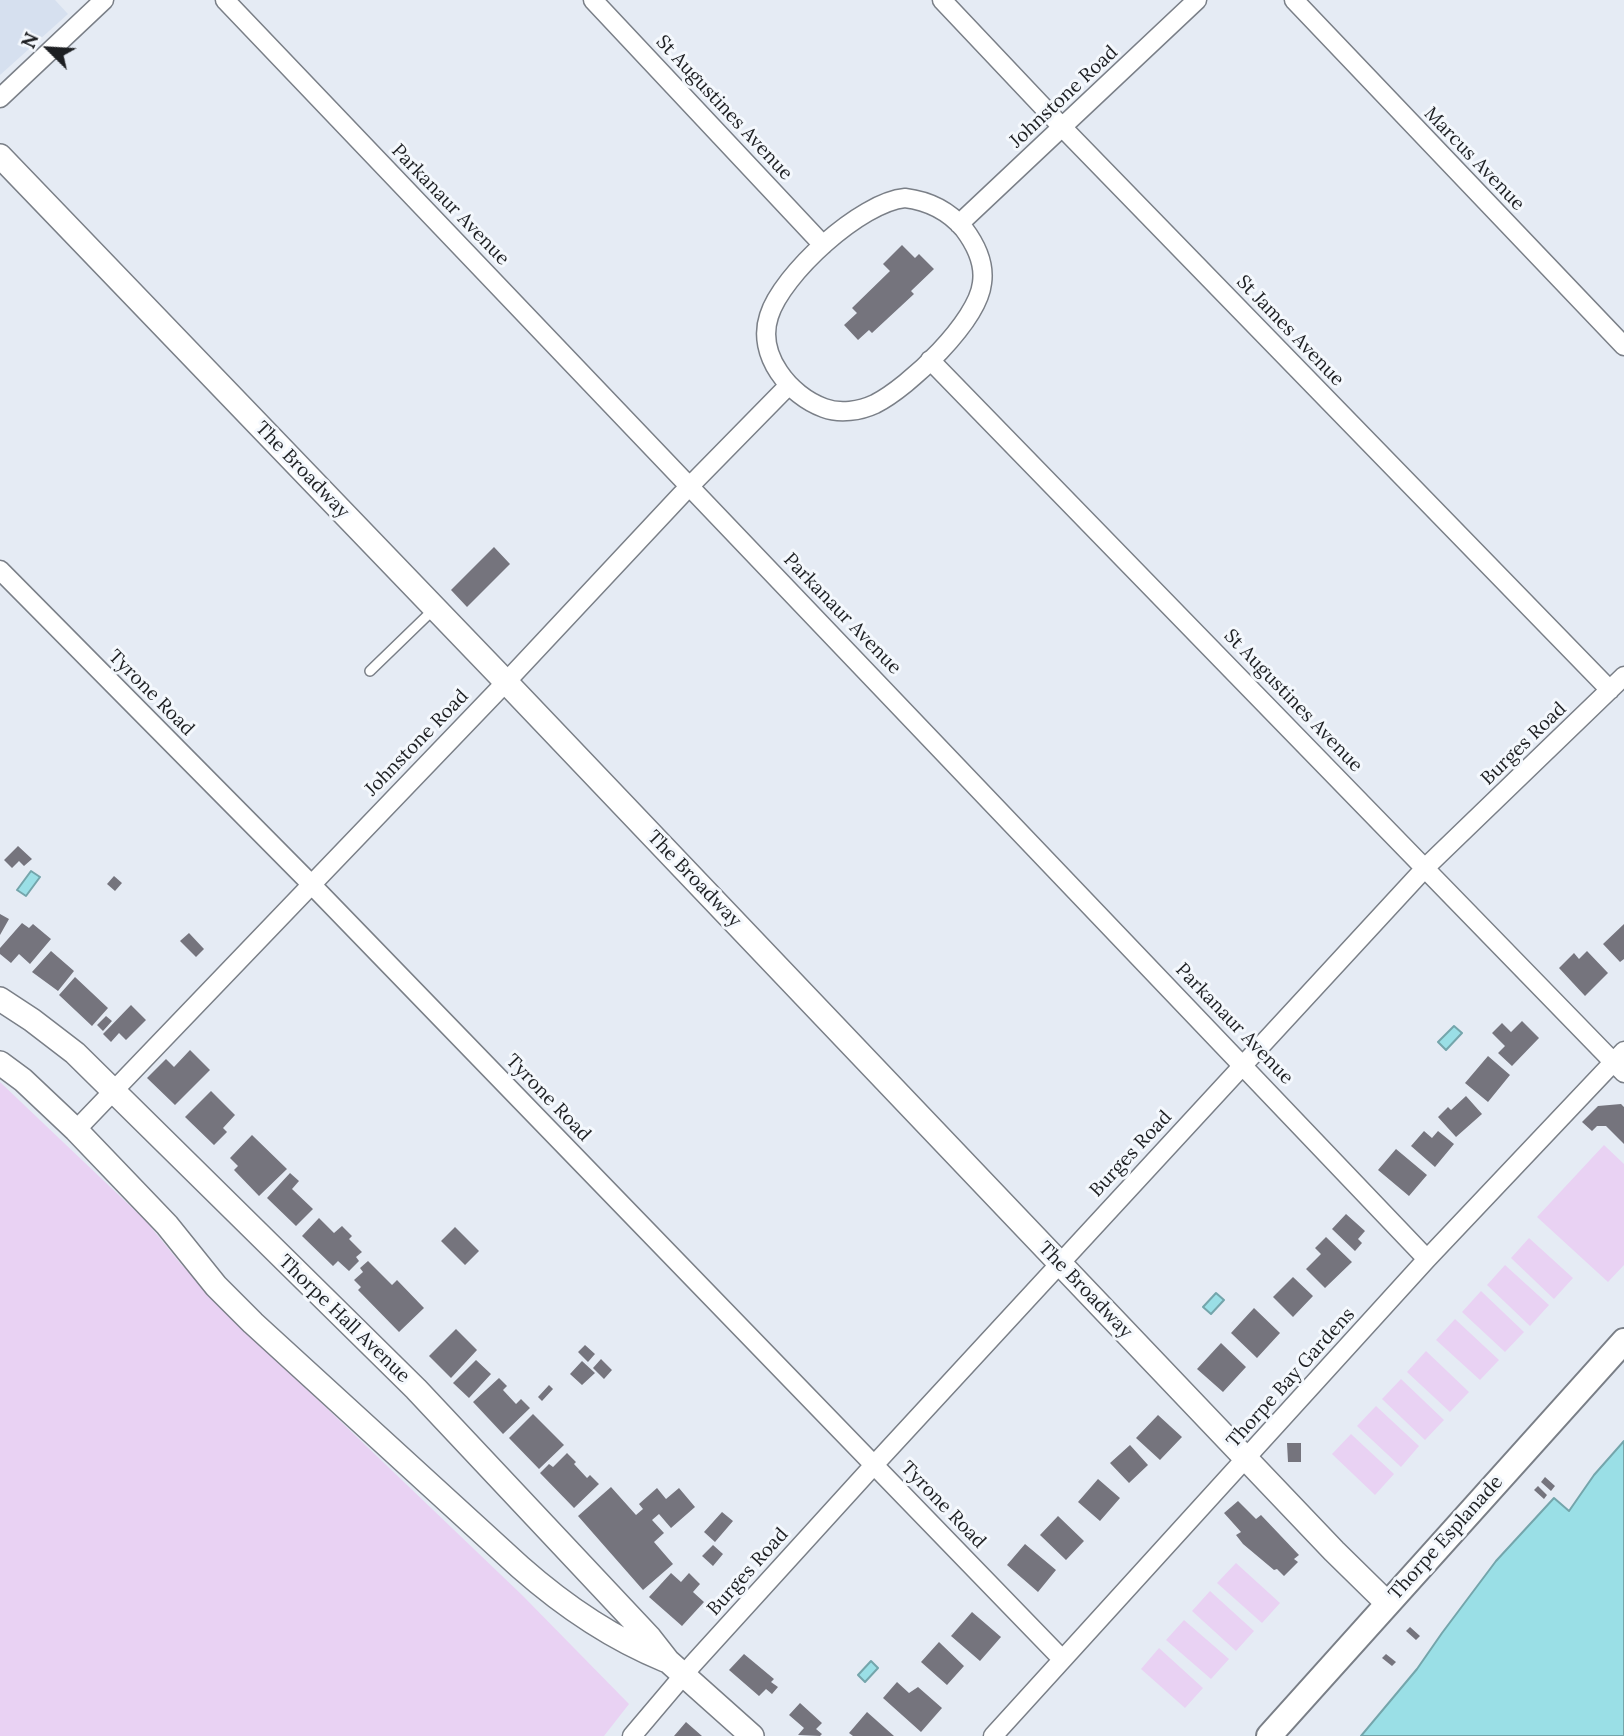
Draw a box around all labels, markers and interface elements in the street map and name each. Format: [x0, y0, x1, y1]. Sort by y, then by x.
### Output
north arrow [14, 14, 84, 84]
text: N [16, 29, 44, 52]
street label: St Augustines Avenue [651, 31, 797, 185]
street label: Johnstone Road [1005, 41, 1123, 153]
street label: Marcus Avenue [1419, 102, 1529, 216]
street label: Parkanaur Avenue [386, 140, 514, 270]
street label: St James Avenue [1231, 271, 1349, 391]
street label: The Broadway [250, 417, 354, 523]
street label: Parkanaur Avenue [778, 549, 906, 679]
street label: St Augustines Avenue [1219, 625, 1367, 777]
street label: Tyrone Road [103, 645, 199, 741]
street label: Johnstone Road [360, 685, 474, 801]
street label: Burges Road [1477, 698, 1571, 790]
street label: The Broadway [642, 826, 746, 932]
street label: Parkanaur Avenue [1170, 959, 1298, 1089]
street label: Tyrone Road [501, 1050, 595, 1146]
street label: Burges Road [1085, 1106, 1177, 1202]
street label: The Broadway [1033, 1237, 1137, 1343]
street label: Thorpe Hall Avenue [274, 1250, 414, 1388]
street label: Thorpe Bay Gardens [1222, 1303, 1360, 1453]
street label: Tyrone Road [896, 1457, 990, 1553]
street label: Thorpe Esplanade [1384, 1471, 1508, 1605]
street label: Burges Road [703, 1524, 793, 1620]

